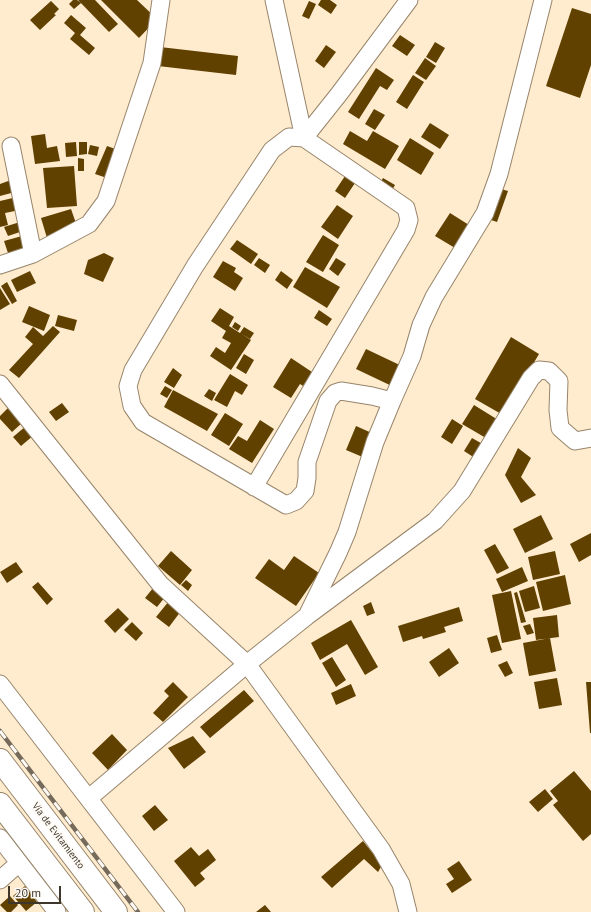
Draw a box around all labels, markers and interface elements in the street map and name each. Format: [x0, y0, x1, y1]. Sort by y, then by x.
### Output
street label: Vía de Evitamiento [29, 800, 87, 872]
scale bar [10, 878, 63, 904]
text: 20 m [15, 885, 41, 900]

